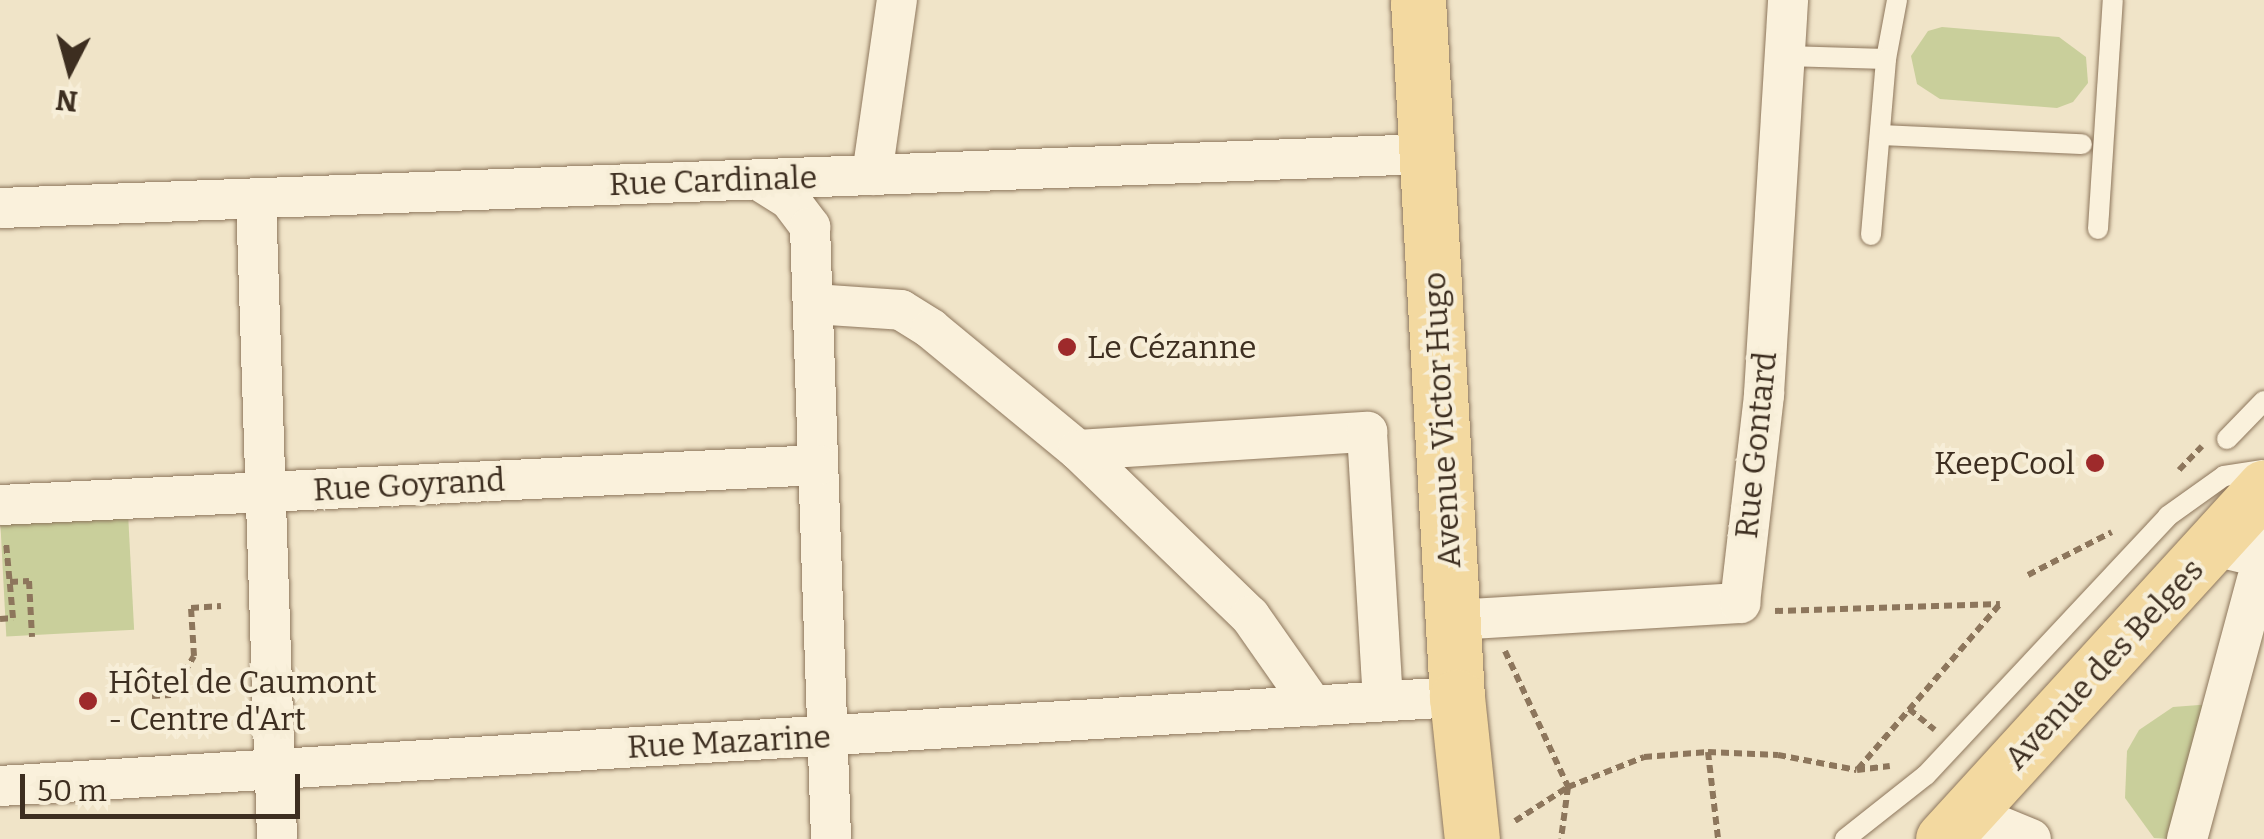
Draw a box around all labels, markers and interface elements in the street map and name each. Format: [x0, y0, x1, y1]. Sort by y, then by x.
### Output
north arrow [20, 20, 120, 120]
text: N [54, 83, 79, 118]
street label: Rue Cardinale [608, 158, 818, 204]
street label: Avenue Victor Hugo [1415, 271, 1469, 569]
place label: Le Cézanne [1087, 328, 1256, 366]
marker: Le Cézanne [1056, 336, 1078, 358]
street label: Rue Gontard [1727, 350, 1785, 540]
place label: KeepCool [1934, 444, 2075, 482]
marker: KeepCool [2084, 452, 2106, 474]
street label: Rue Goyrand [312, 461, 506, 509]
street label: Avenue des Belges [1996, 551, 2212, 777]
place label: Hôtel de Caumont - Centre d'Art [108, 664, 377, 739]
marker: Hôtel de Caumont - Centre d'Art [77, 690, 99, 712]
street label: Rue Mazarine [626, 717, 832, 767]
scale bar [25, 754, 305, 816]
text: 50 m [37, 773, 107, 809]

